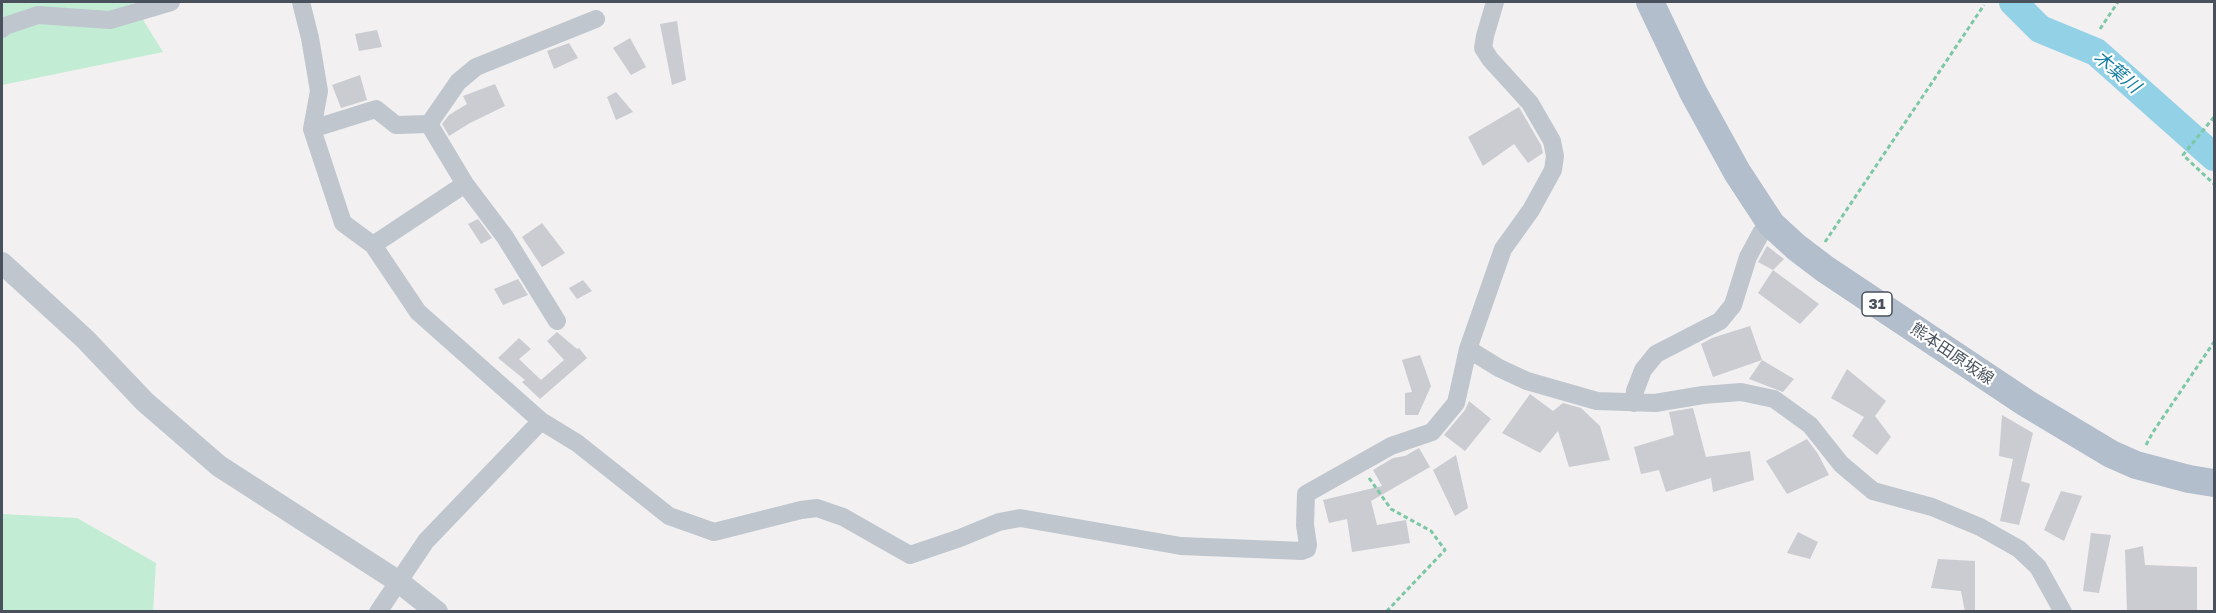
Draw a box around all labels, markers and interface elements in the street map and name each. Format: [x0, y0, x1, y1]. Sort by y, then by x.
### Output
water label: 木葉川 [2089, 46, 2145, 98]
road number: 31 [1862, 292, 1892, 316]
street label: 熊本田原坂線 [1907, 319, 1997, 389]

